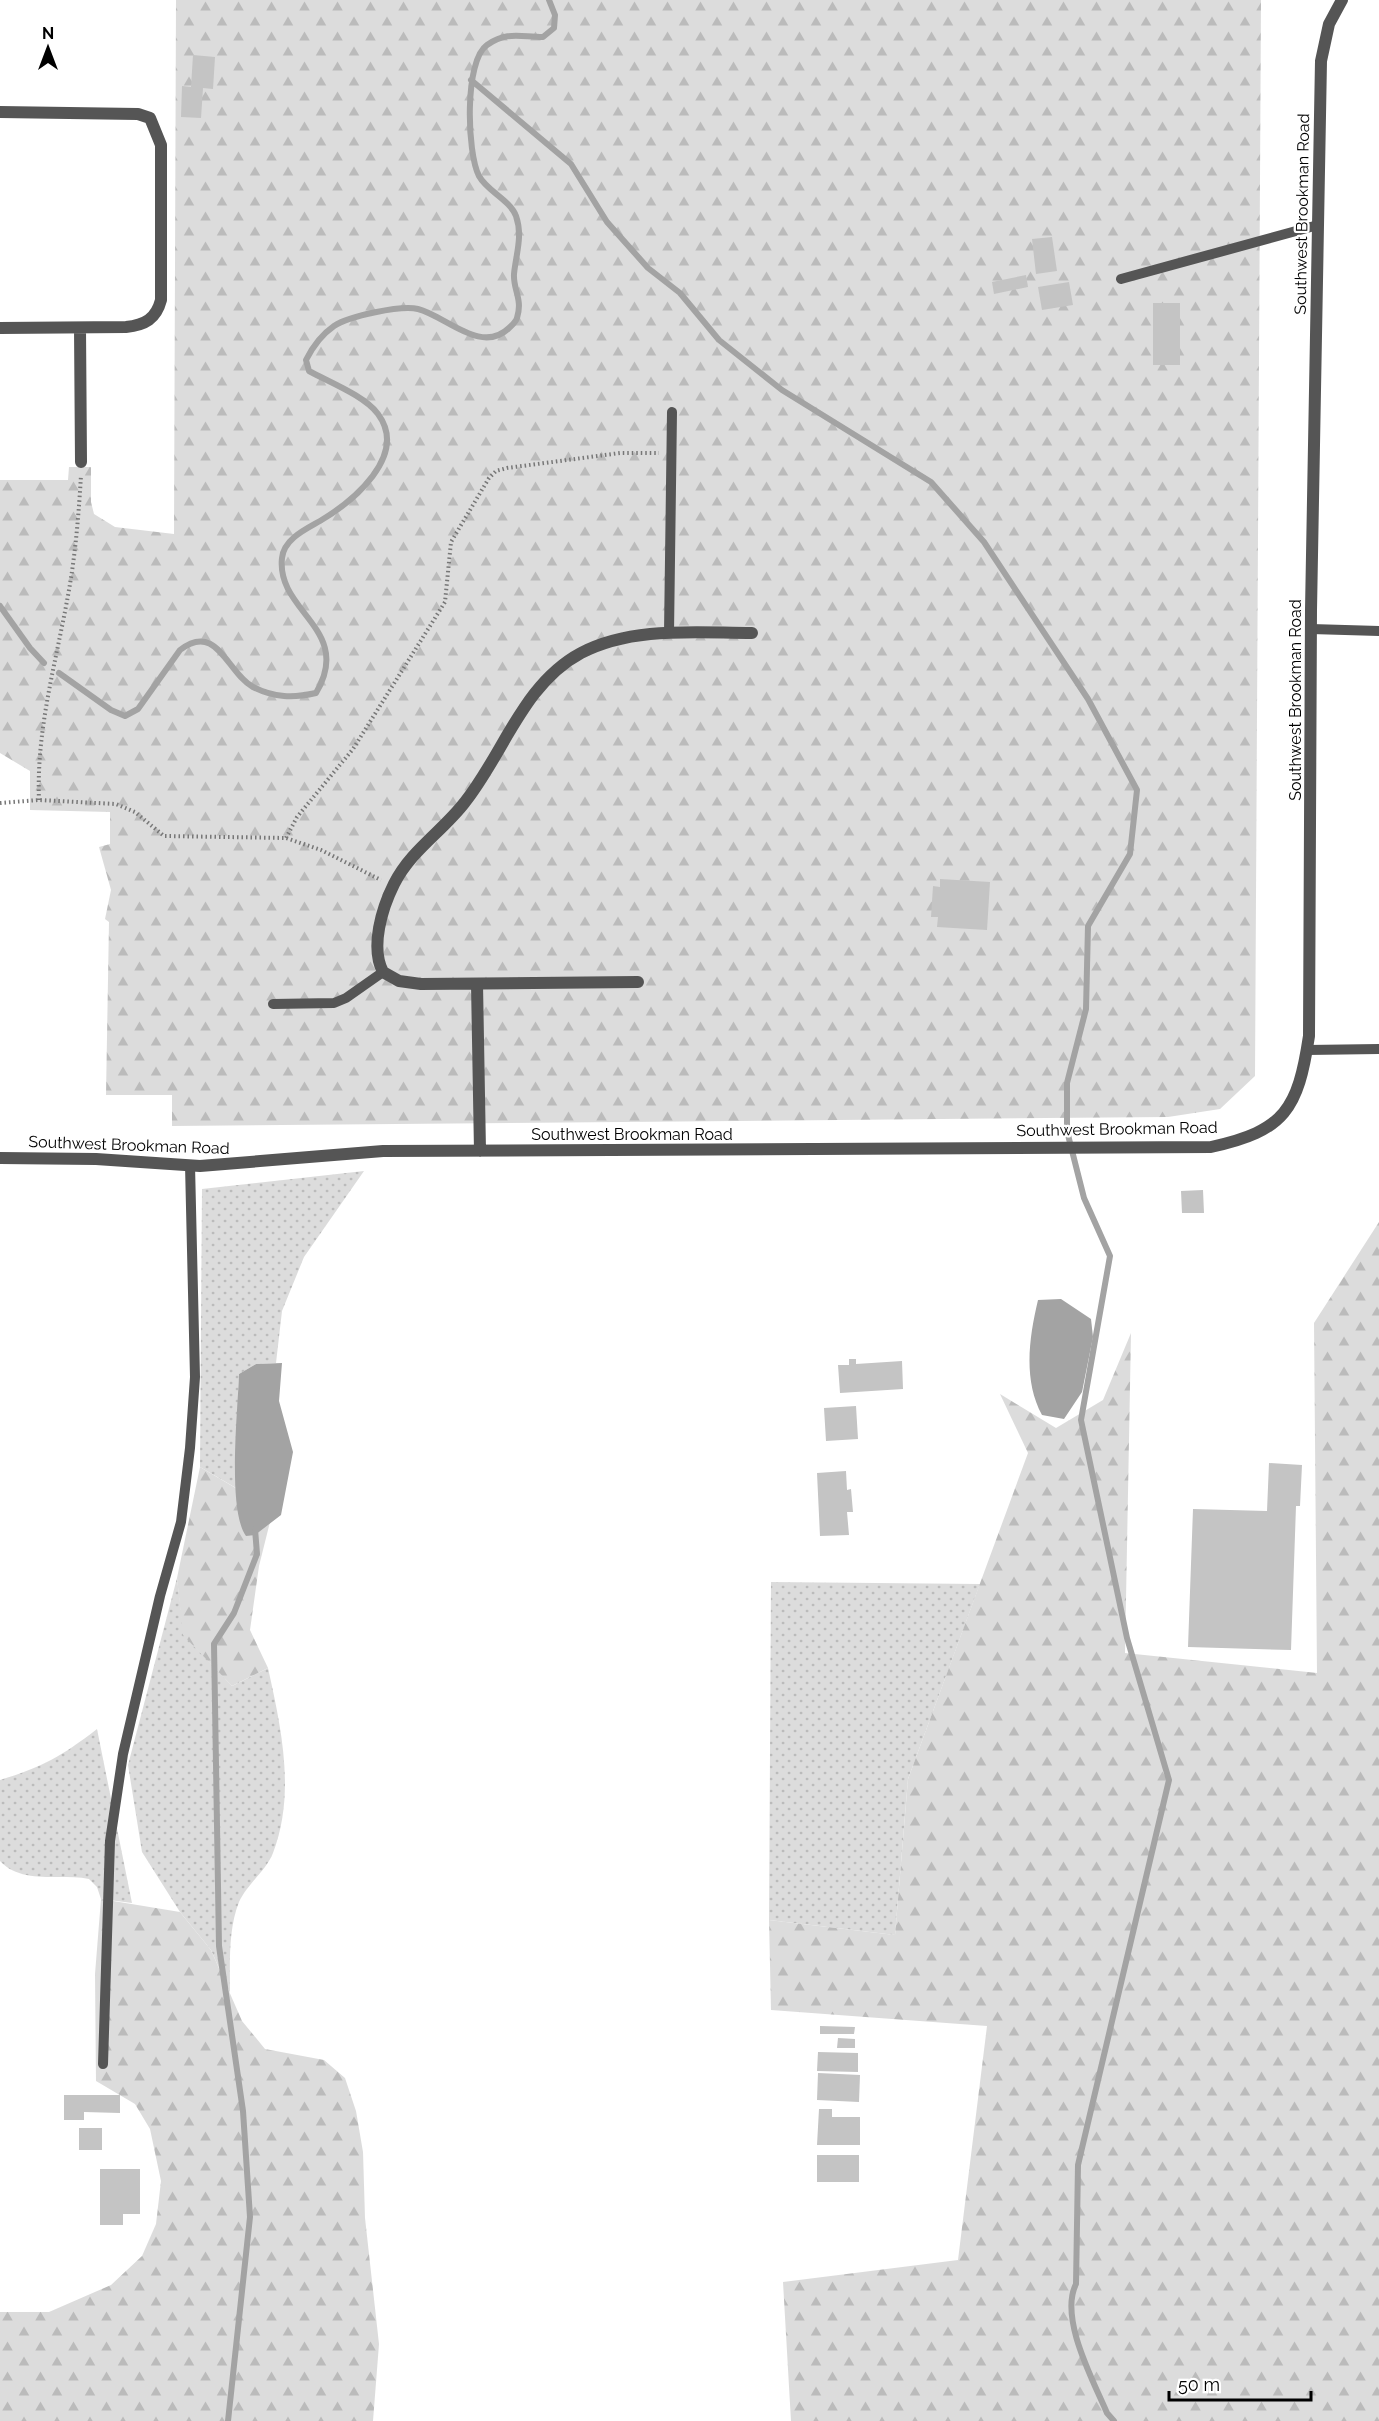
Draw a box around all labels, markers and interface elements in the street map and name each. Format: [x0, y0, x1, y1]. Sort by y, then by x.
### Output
north arrow [18, 18, 78, 78]
text: N [42, 24, 54, 43]
street label: Southwest Brookman Road [1291, 113, 1313, 315]
street label: Southwest Brookman Road [1286, 599, 1305, 801]
street label: Southwest Brookman Road [1016, 1118, 1218, 1140]
street label: Southwest Brookman Road [531, 1125, 733, 1144]
street label: Southwest Brookman Road [28, 1132, 230, 1158]
scale bar [1169, 2364, 1312, 2402]
text: 50 m [1178, 2374, 1220, 2395]

